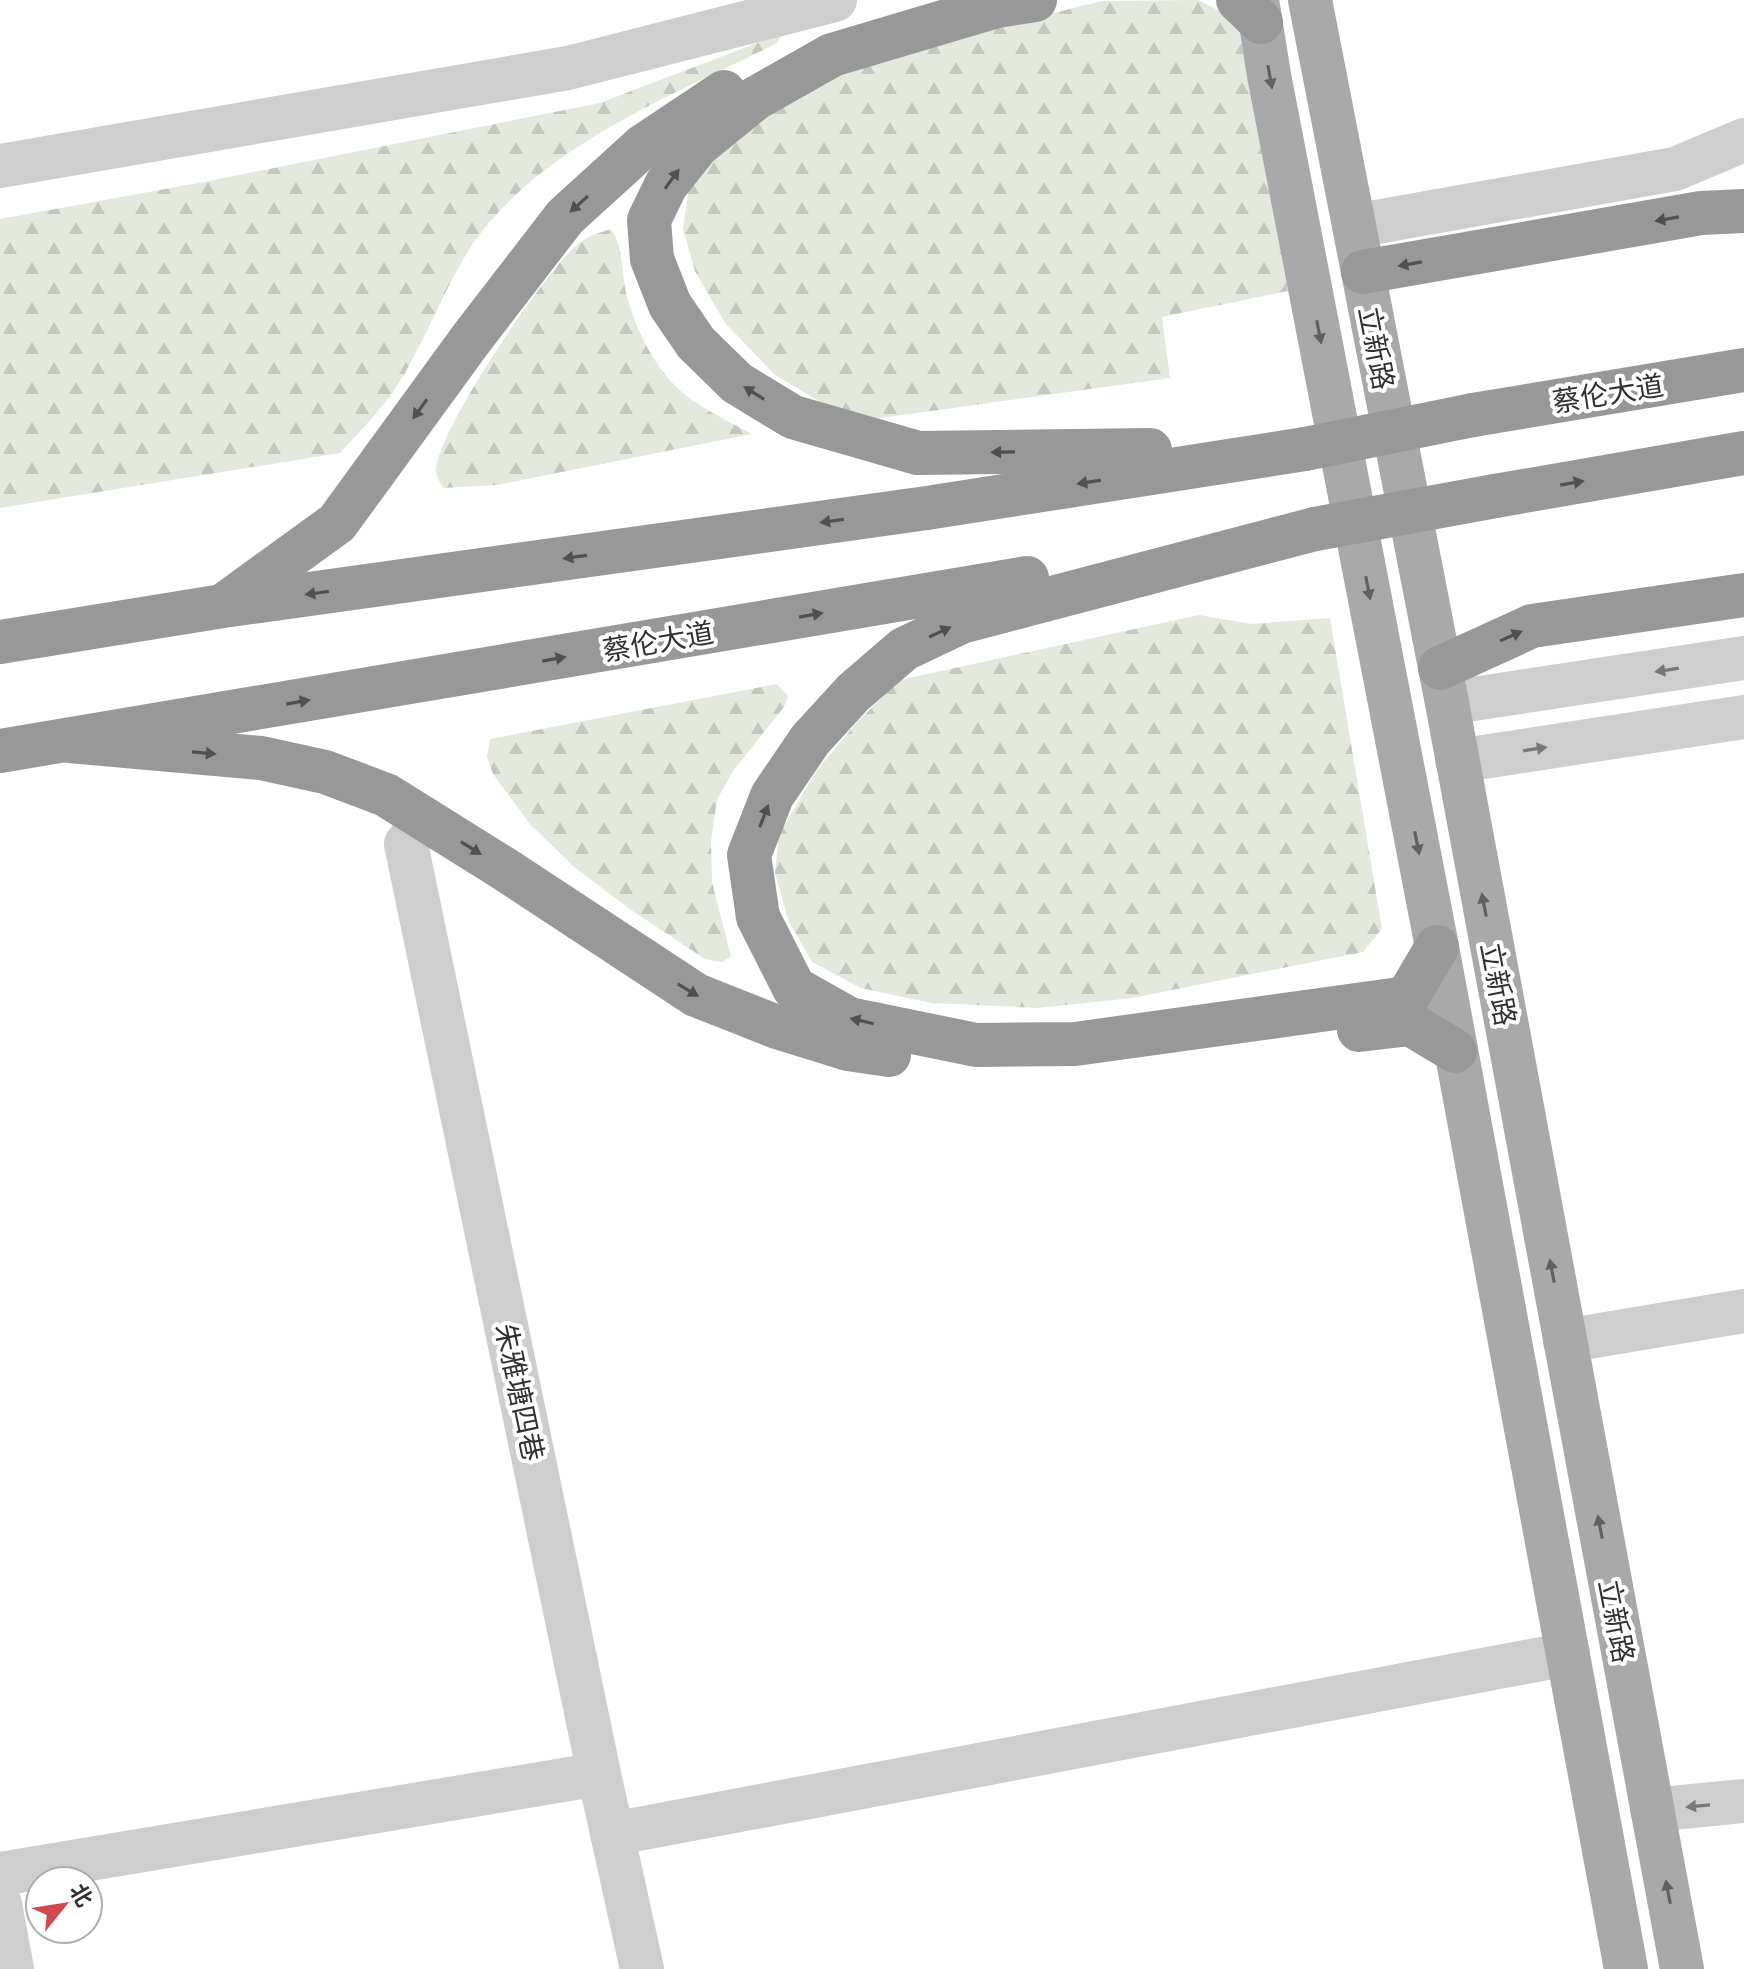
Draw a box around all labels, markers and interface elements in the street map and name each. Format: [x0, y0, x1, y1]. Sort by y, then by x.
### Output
one-way arrow [1264, 65, 1276, 90]
one-way arrow [664, 168, 679, 189]
one-way arrow [570, 194, 589, 212]
one-way arrow [1654, 214, 1679, 226]
one-way arrow [1398, 258, 1423, 270]
street label: 立新路 [1351, 303, 1403, 393]
one-way arrow [1313, 320, 1325, 345]
street label: 蔡伦大道 [1550, 366, 1666, 420]
one-way arrow [744, 386, 765, 401]
one-way arrow [412, 398, 428, 420]
one-way arrow [990, 446, 1015, 458]
one-way arrow [1560, 476, 1585, 488]
one-way arrow [1077, 477, 1102, 489]
one-way arrow [819, 515, 844, 528]
one-way arrow [562, 551, 587, 564]
one-way arrow [1362, 575, 1374, 600]
one-way arrow [304, 587, 329, 600]
one-way arrow [798, 609, 823, 621]
street label: 蔡伦大道 [600, 613, 716, 669]
one-way arrow [928, 625, 952, 639]
one-way arrow [1500, 629, 1523, 643]
one-way arrow [542, 652, 567, 664]
one-way arrow [1654, 664, 1679, 677]
one-way arrow [286, 695, 311, 708]
one-way arrow [1522, 742, 1547, 755]
one-way arrow [192, 747, 217, 760]
one-way arrow [758, 804, 771, 828]
one-way arrow [1411, 831, 1424, 856]
one-way arrow [460, 841, 482, 855]
one-way arrow [1478, 893, 1490, 918]
street label: 立新路 [1473, 939, 1525, 1029]
one-way arrow [677, 983, 699, 997]
one-way arrow [849, 1015, 874, 1027]
one-way arrow [1546, 1258, 1558, 1283]
street label: 朱雅塘四巷 [487, 1320, 553, 1464]
one-way arrow [1593, 1514, 1605, 1539]
street label: 立新路 [1591, 1576, 1643, 1666]
one-way arrow [1685, 1799, 1710, 1812]
north arrow [24, 1865, 104, 1945]
text: 北 [64, 1878, 100, 1912]
one-way arrow [1661, 1880, 1674, 1905]

